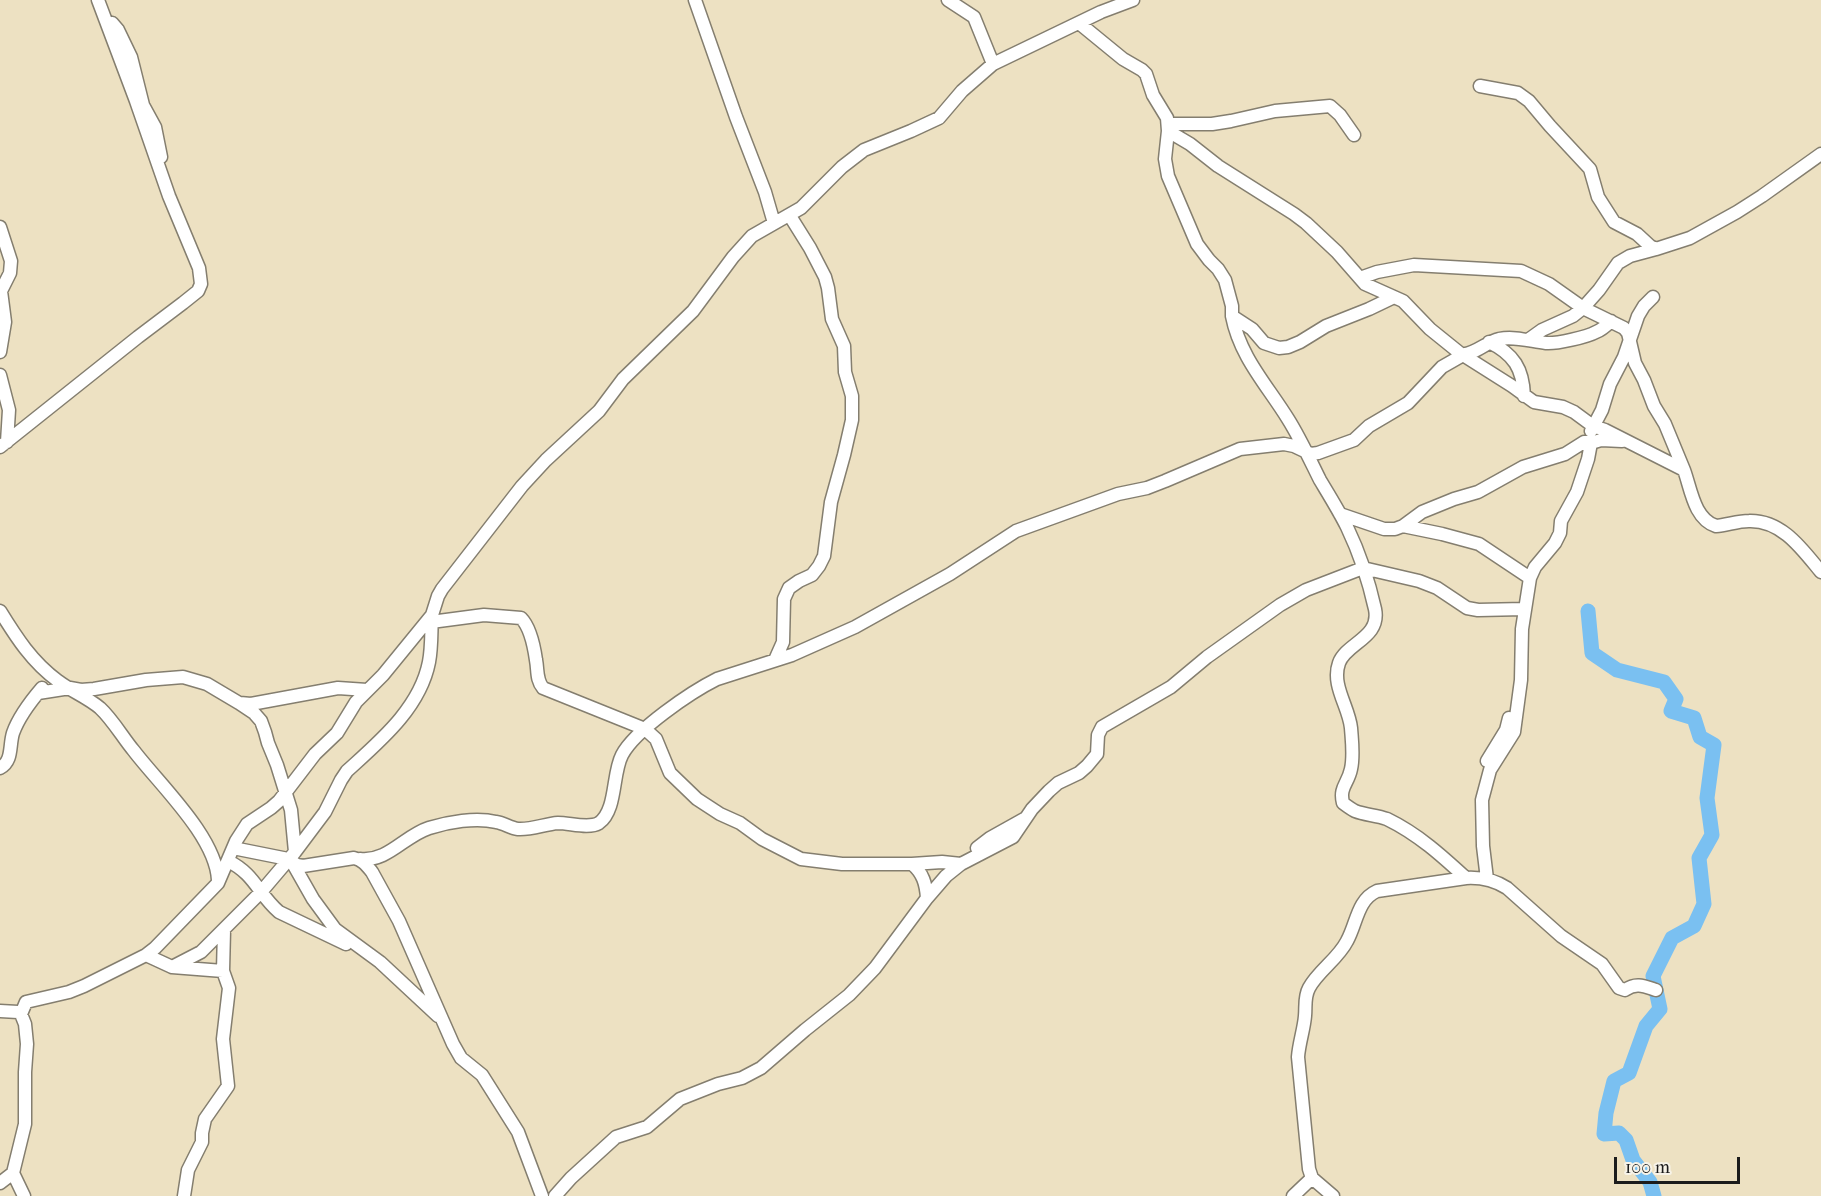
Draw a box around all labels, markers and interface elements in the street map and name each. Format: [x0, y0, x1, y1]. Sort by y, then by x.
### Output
scale bar [1617, 1145, 1743, 1183]
text: 100 m [1625, 1157, 1670, 1178]

